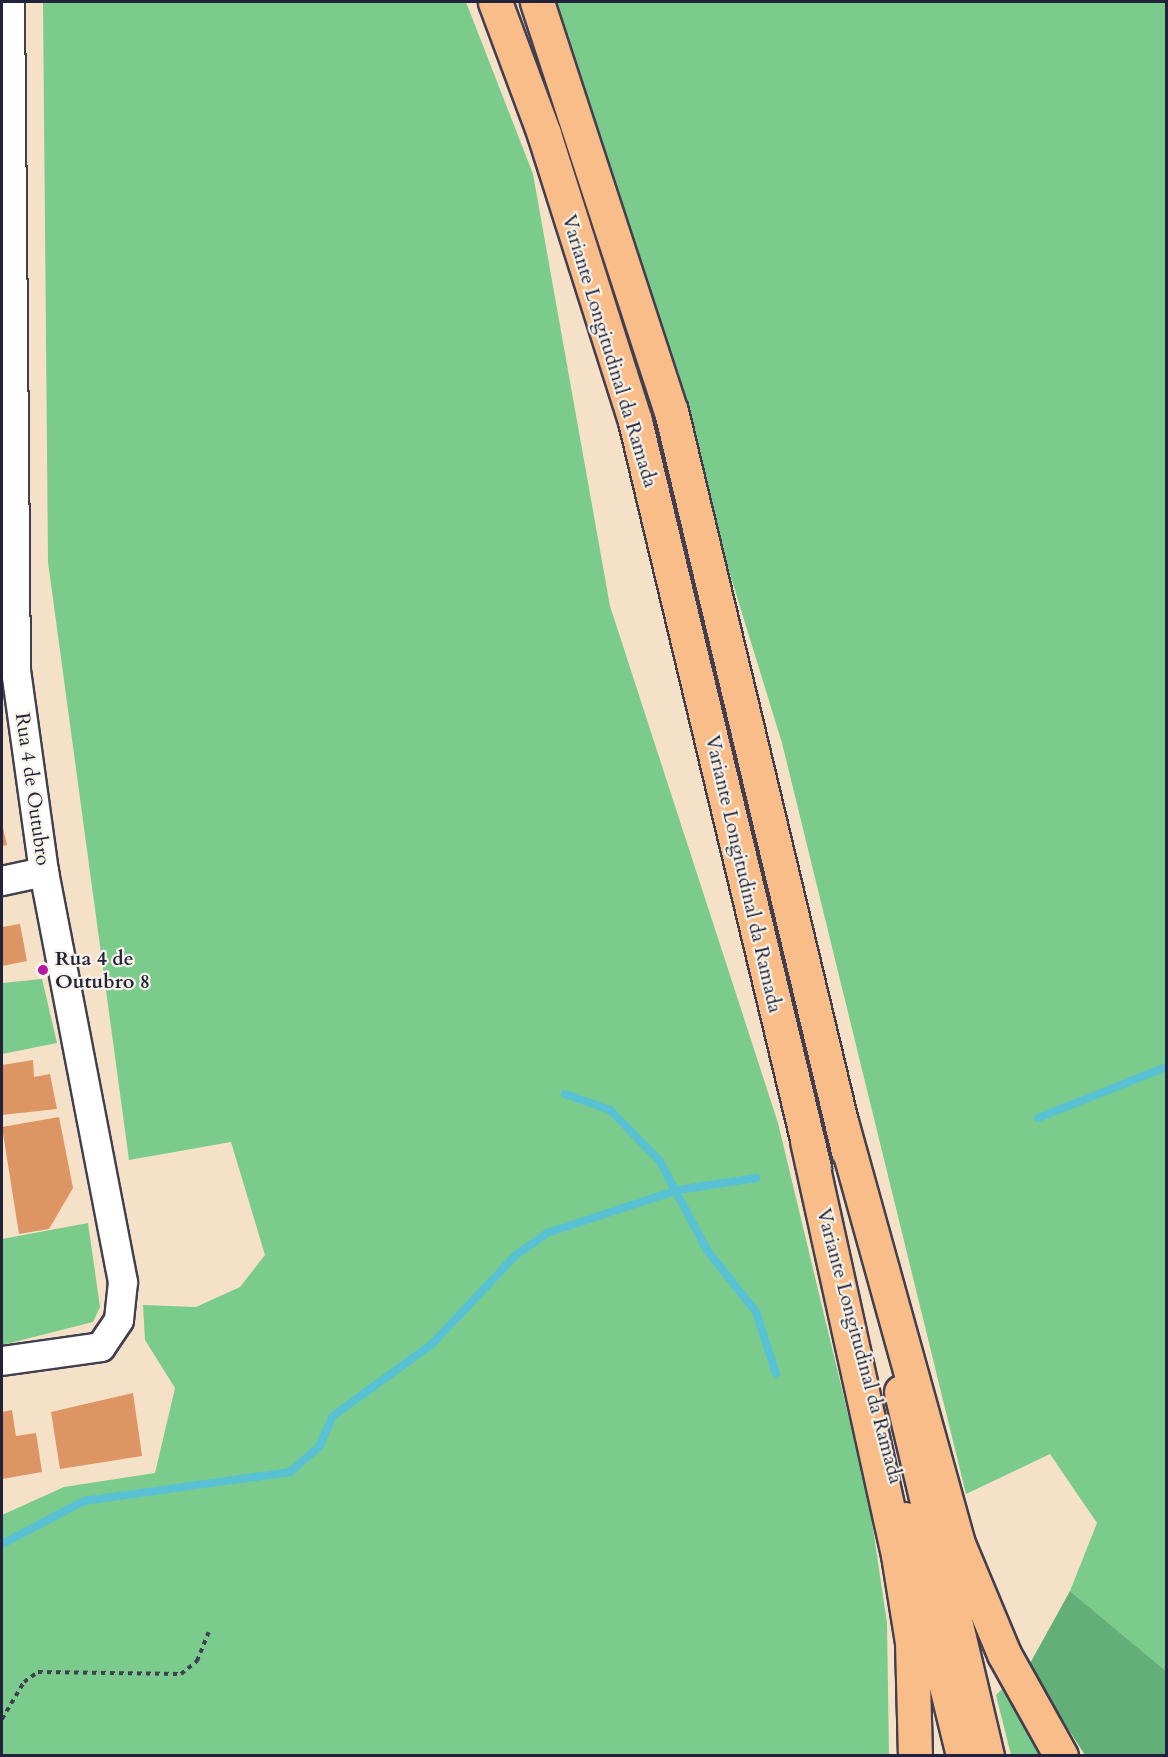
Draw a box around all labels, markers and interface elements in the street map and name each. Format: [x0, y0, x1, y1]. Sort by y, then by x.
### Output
street label: Variante Longitudinal da Ramada [557, 212, 663, 490]
street label: Rua 4 de Outubro [10, 711, 56, 867]
street label: Variante Longitudinal da Ramada [700, 733, 788, 1015]
place label: Rua 4 de Outubro 8 [55, 946, 150, 993]
marker: Rua 4 de Outubro 8 [36, 963, 50, 977]
street label: Variante Longitudinal da Ramada [812, 1206, 908, 1486]

